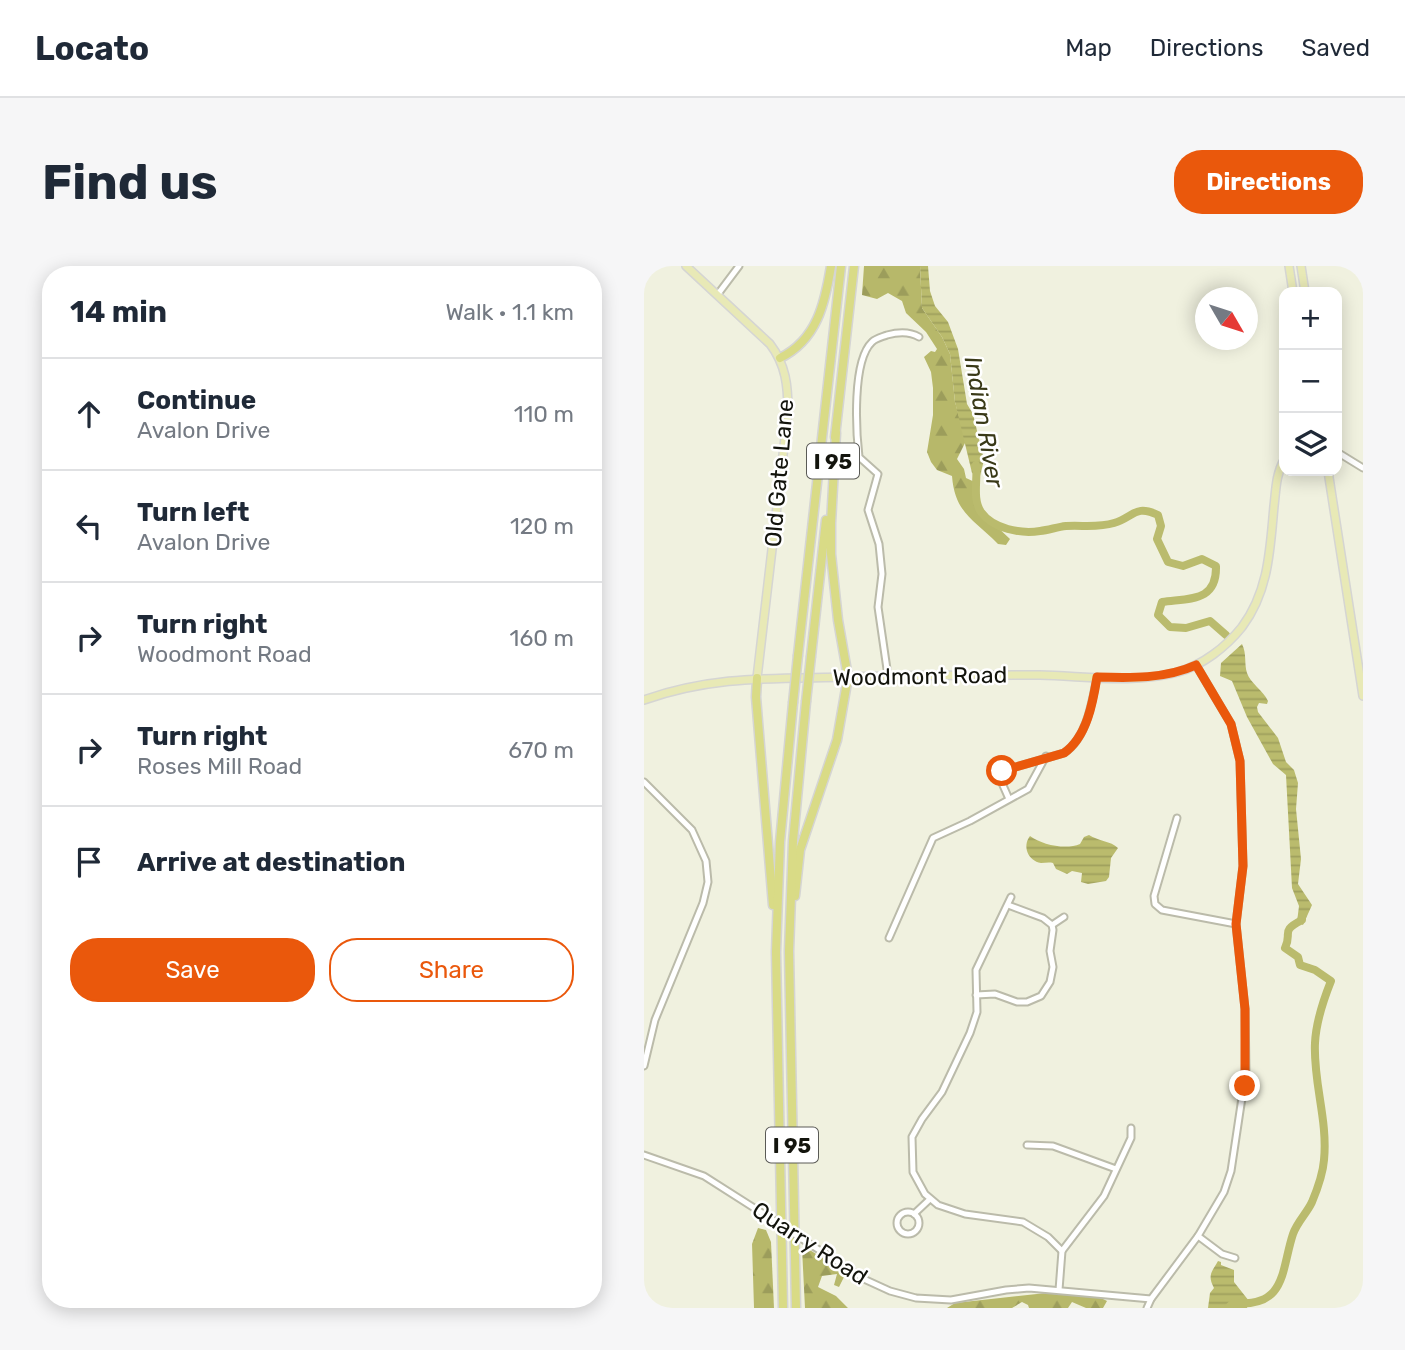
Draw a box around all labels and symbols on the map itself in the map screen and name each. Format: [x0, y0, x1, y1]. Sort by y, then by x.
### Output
north arrow [1195, 287, 1258, 350]
water label: Indian River [959, 354, 1009, 491]
street label: Old Gate Lane [759, 398, 799, 548]
road number: I 95 [807, 444, 859, 478]
street label: Woodmont Road [832, 660, 1008, 692]
route start [986, 755, 1017, 786]
route end [1229, 1070, 1260, 1101]
road number: I 95 [766, 1128, 818, 1162]
street label: Quarry Road [747, 1195, 873, 1291]

